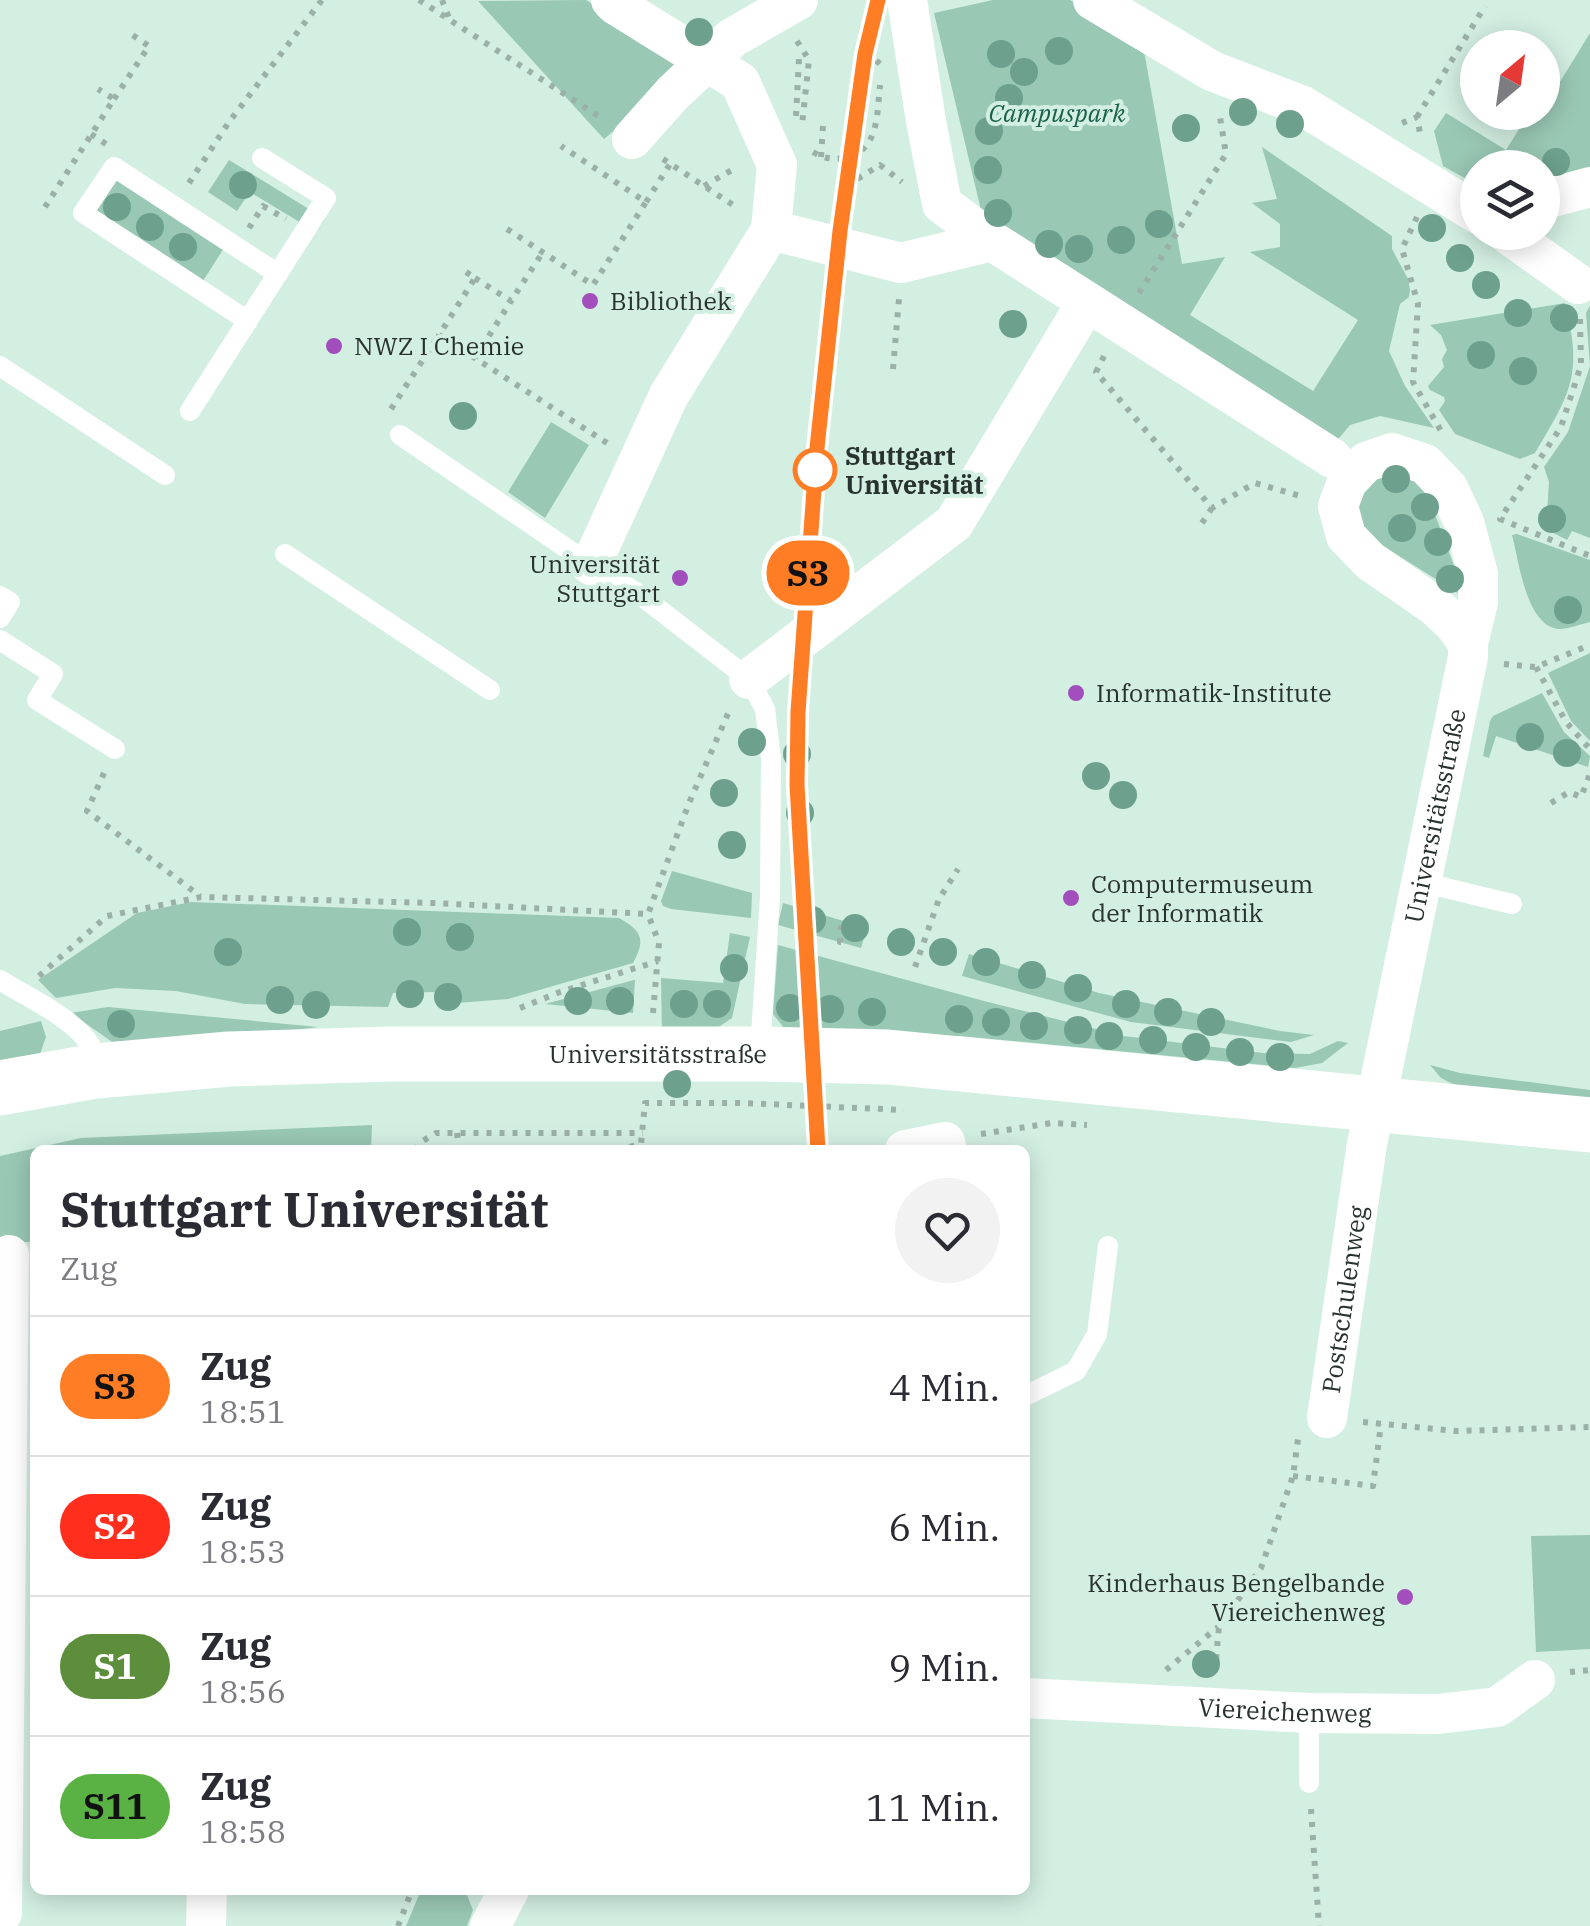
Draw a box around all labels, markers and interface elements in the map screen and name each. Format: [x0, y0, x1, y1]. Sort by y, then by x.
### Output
north arrow [1460, 30, 1560, 130]
map controls [1460, 30, 1560, 250]
park label: Campuspark [988, 96, 1126, 129]
button: layers [1460, 150, 1560, 250]
place label: Bibliothek [610, 284, 732, 317]
marker: Bibliothek [579, 290, 601, 312]
place label: NWZ I Chemie [354, 329, 524, 362]
marker: NWZ I Chemie [323, 335, 345, 357]
place label: Stuttgart Universität [845, 439, 983, 501]
marker: Stuttgart Universität [794, 449, 836, 491]
line badge: S3 [763, 540, 853, 606]
place label: Universität Stuttgart [529, 547, 660, 609]
text: S3 [786, 550, 830, 596]
marker: Universität Stuttgart [669, 567, 691, 589]
place label: Informatik-Institute [1096, 676, 1332, 709]
marker: Informatik-Institute [1065, 682, 1087, 704]
street label: Universitätsstraße [1396, 706, 1473, 926]
place label: Computermuseum der Informatik [1091, 867, 1313, 929]
marker: Computermuseum der Informatik [1060, 887, 1082, 909]
street label: Universitätsstraße [549, 1037, 767, 1070]
text: Stuttgart Universität [60, 1178, 548, 1240]
button: heart [895, 1178, 1000, 1283]
street label: Postschulenweg [1314, 1203, 1374, 1395]
text: Zug [60, 1247, 117, 1289]
text: Zug [200, 1341, 271, 1390]
text: 4 Min. [888, 1362, 1000, 1411]
text: S3 [93, 1363, 137, 1409]
text: 18:51 [200, 1390, 286, 1432]
text: Zug [200, 1481, 271, 1530]
text: 6 Min. [888, 1502, 1000, 1551]
text: S2 [93, 1503, 137, 1549]
text: 18:53 [200, 1530, 286, 1572]
place label: Kinderhaus Bengelbande Viereichenweg [1087, 1566, 1385, 1628]
marker: Kinderhaus Bengelbande Viereichenweg [1394, 1586, 1416, 1608]
text: Zug [200, 1621, 271, 1670]
text: 9 Min. [888, 1642, 1000, 1691]
text: S1 [93, 1643, 137, 1689]
text: 18:56 [200, 1670, 286, 1712]
street label: Viereichenweg [1197, 1690, 1372, 1729]
text: Zug [200, 1761, 271, 1810]
text: 11 Min. [866, 1782, 1000, 1831]
text: S11 [83, 1783, 147, 1829]
text: 18:58 [200, 1810, 286, 1852]

